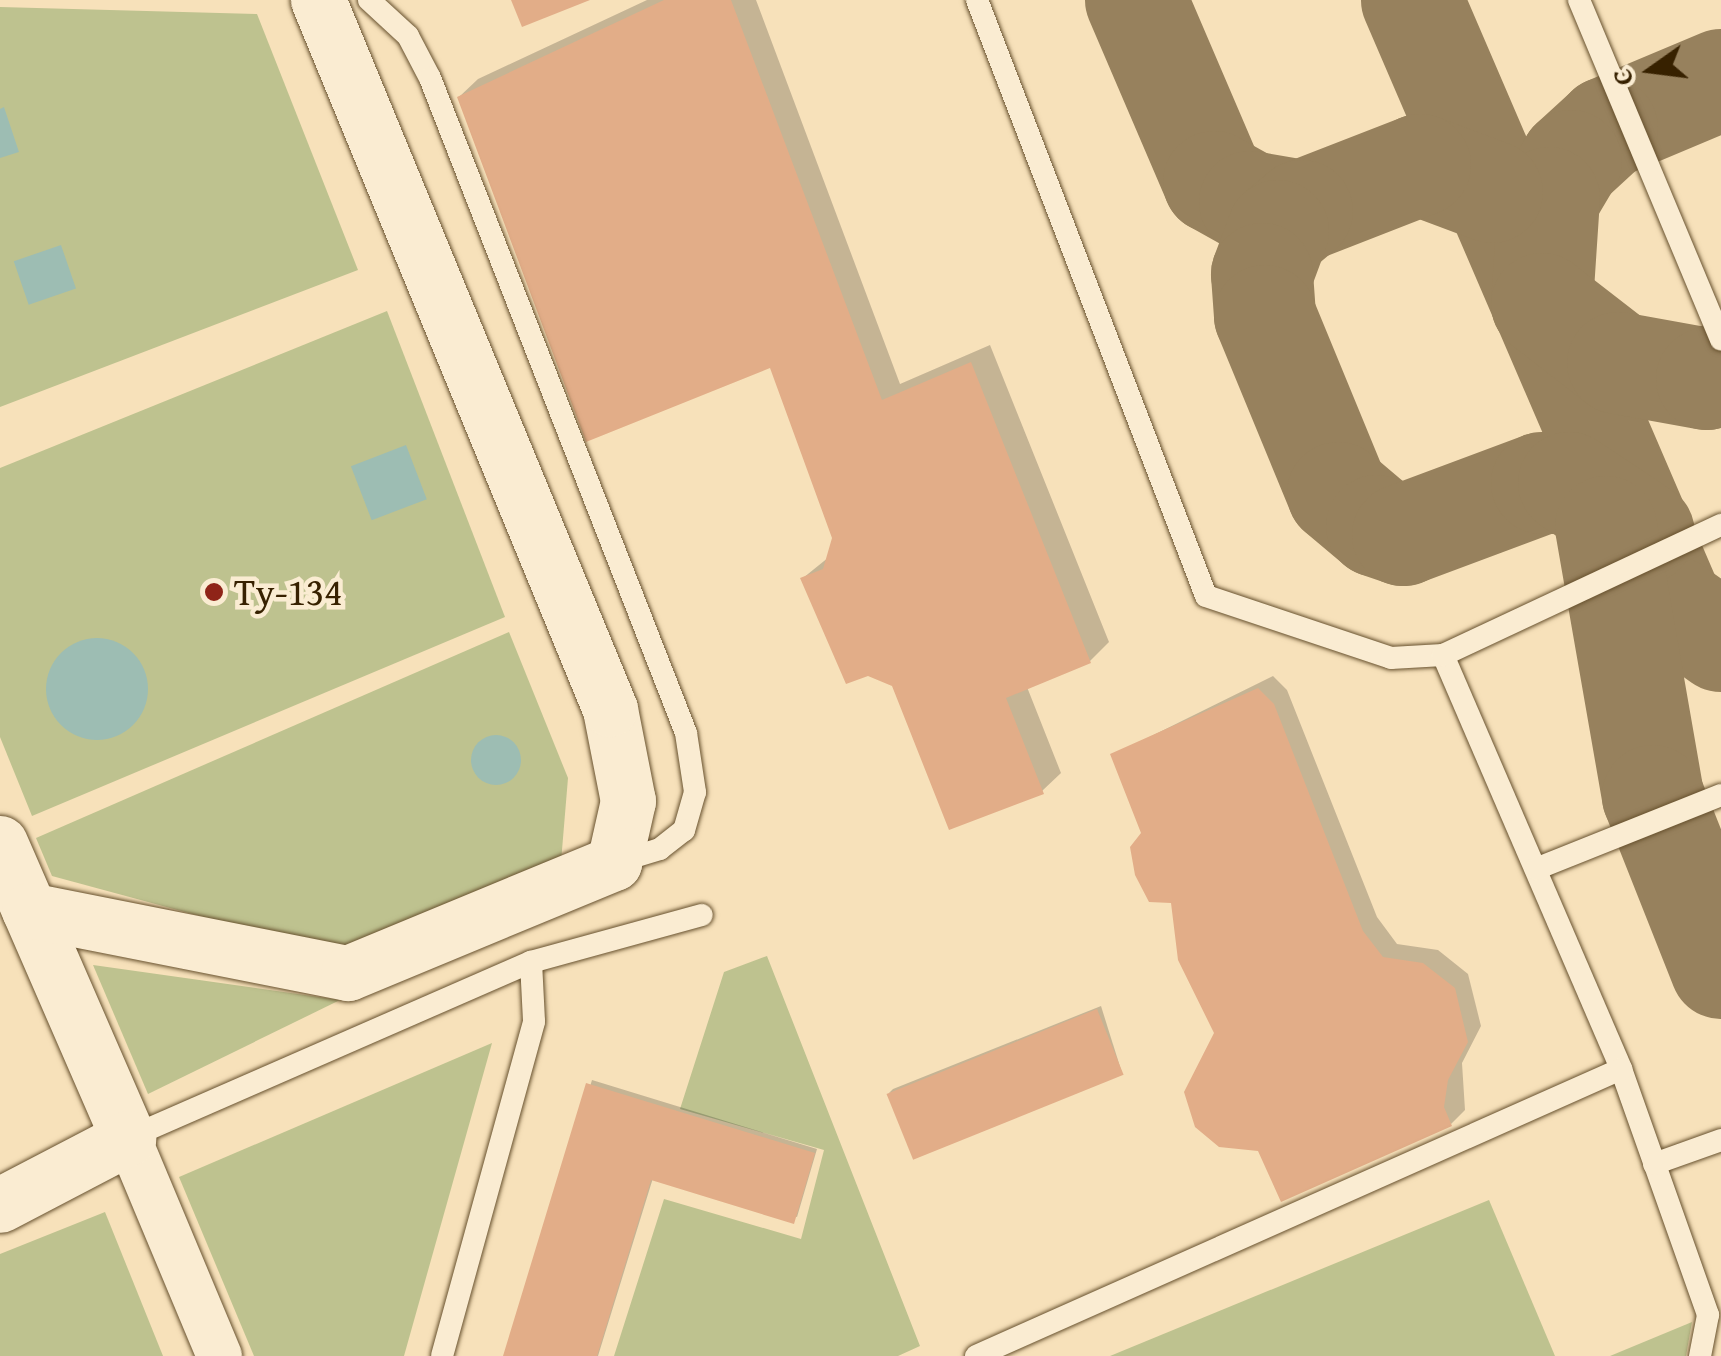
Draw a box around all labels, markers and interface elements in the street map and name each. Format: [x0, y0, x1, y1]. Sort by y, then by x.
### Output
north arrow [1601, 20, 1701, 120]
text: С [1600, 65, 1643, 90]
place label: Ту-134 [234, 569, 343, 615]
marker: Ту-134 [203, 581, 225, 603]

